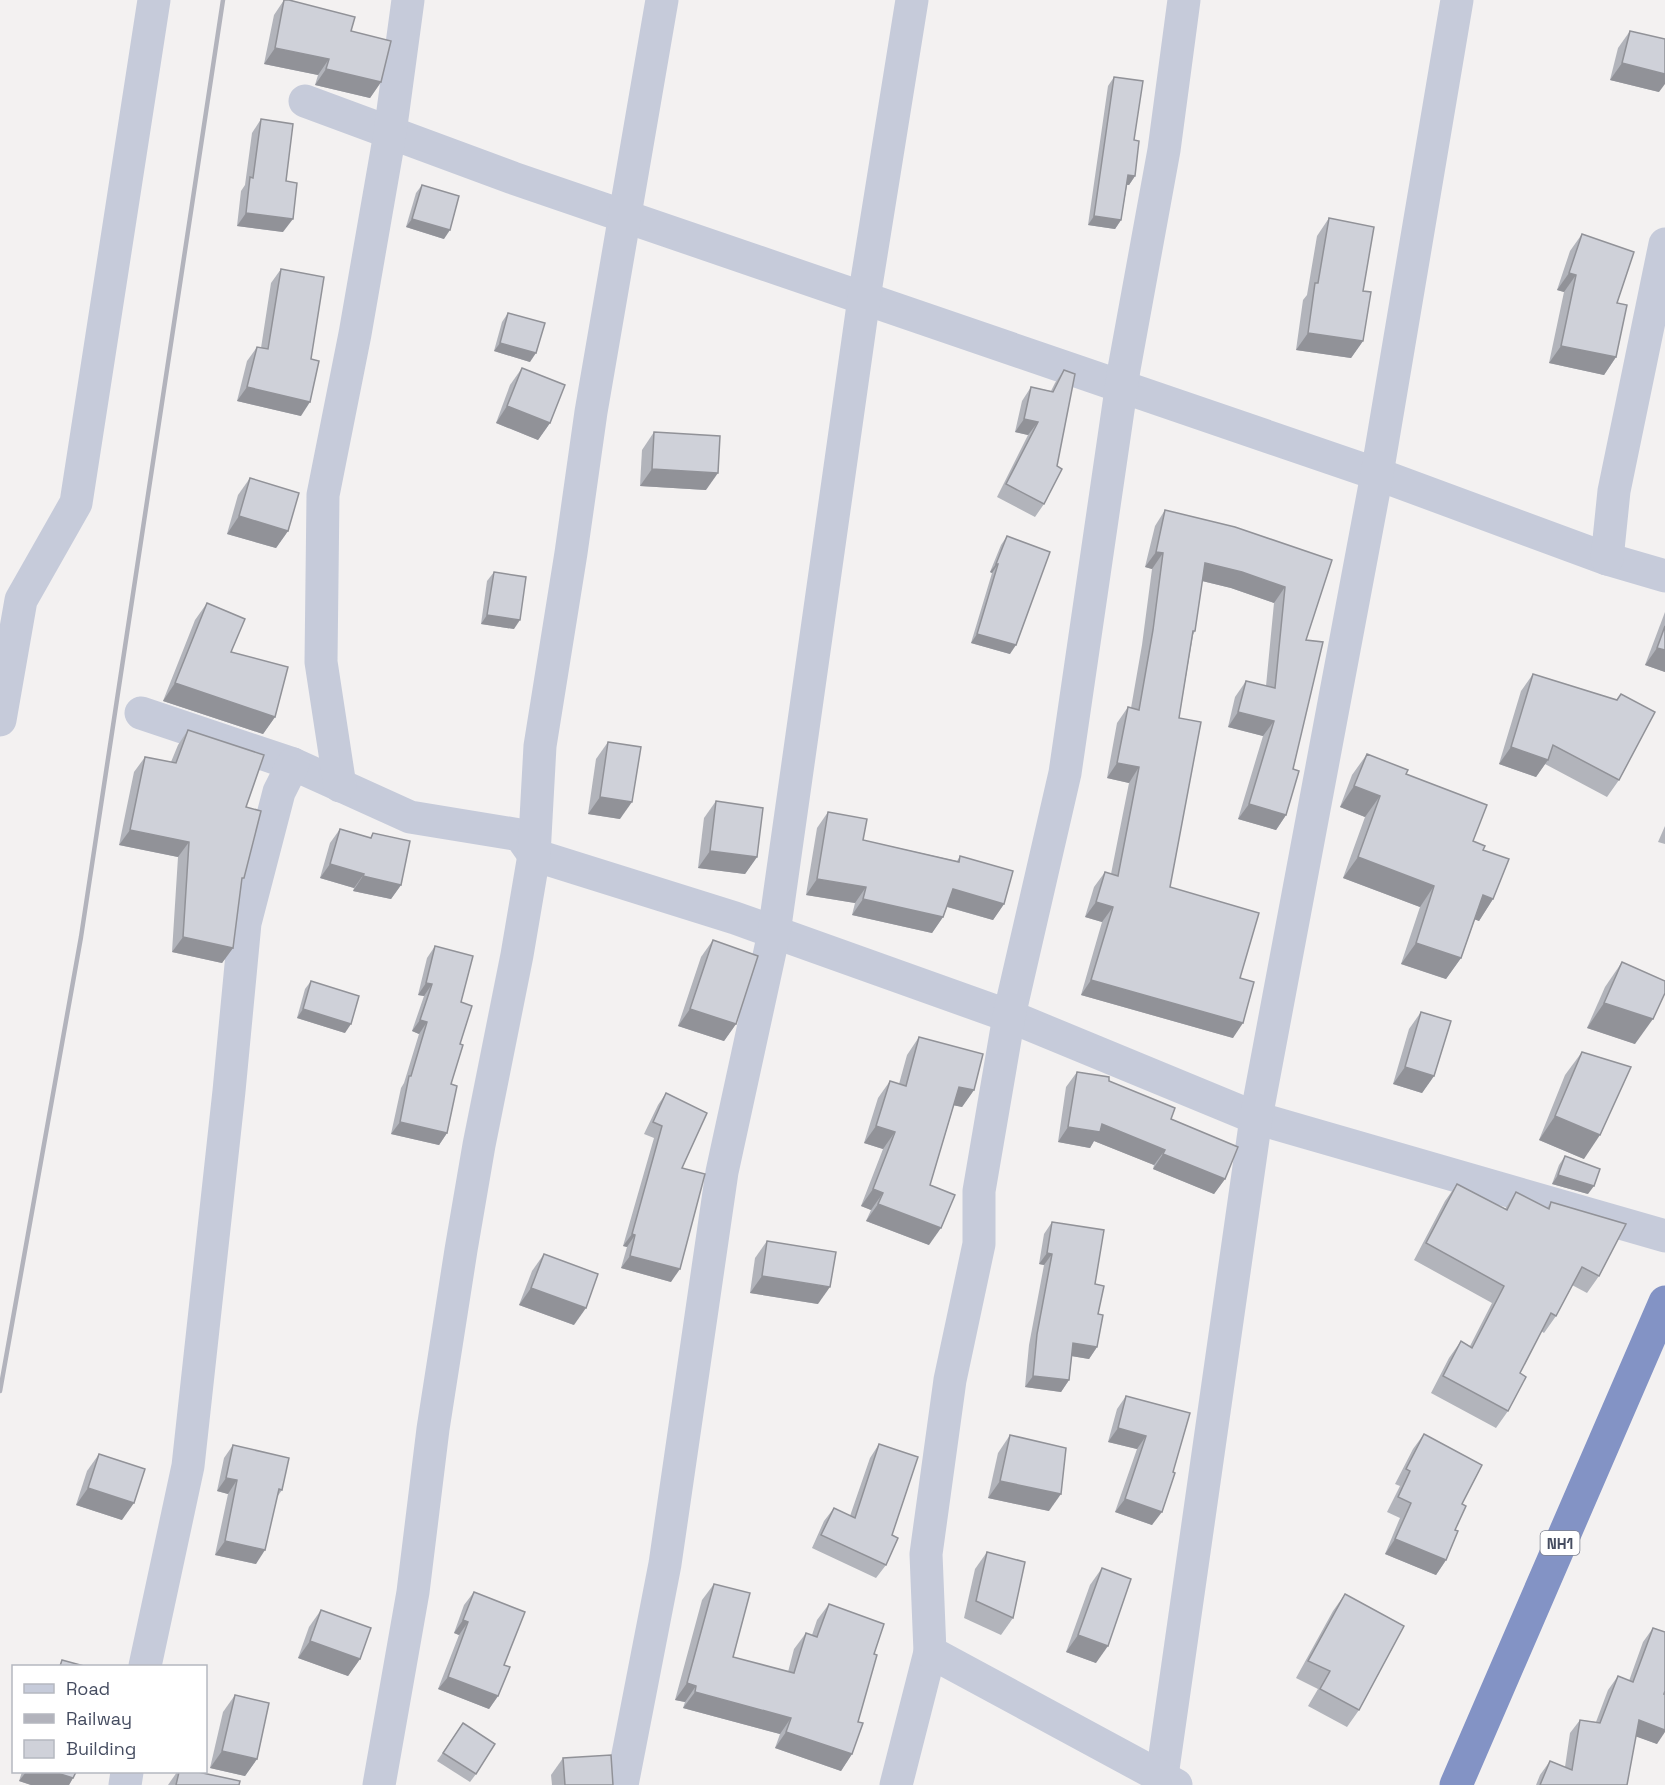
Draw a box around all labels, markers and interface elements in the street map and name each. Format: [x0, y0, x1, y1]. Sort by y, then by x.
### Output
road number: NH1 [1540, 1531, 1580, 1555]
legend [12, 1665, 207, 1773]
text: Road [66, 1677, 110, 1700]
text: Railway [66, 1707, 132, 1730]
text: Building [66, 1737, 136, 1760]

